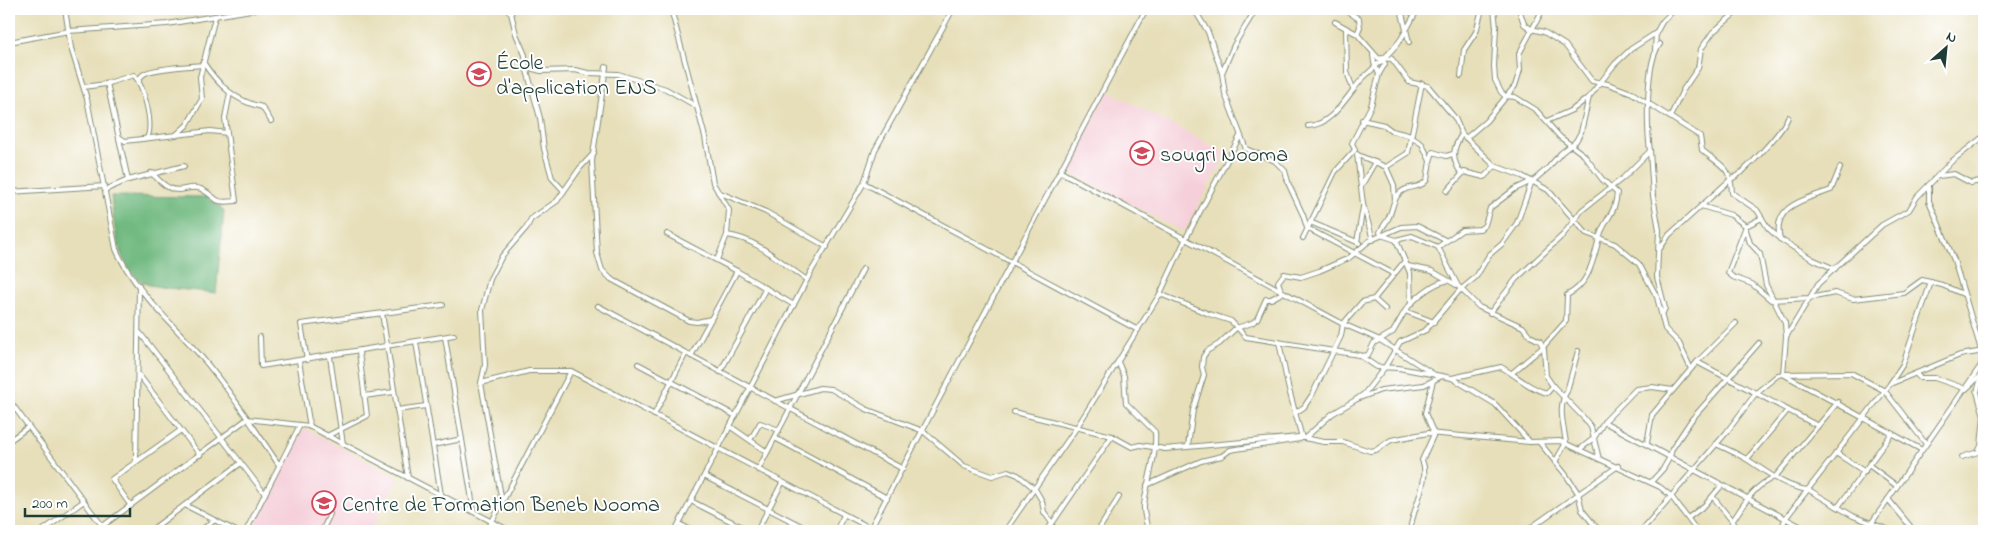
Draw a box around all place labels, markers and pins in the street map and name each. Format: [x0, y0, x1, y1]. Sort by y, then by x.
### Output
place label: École d'application ENS [496, 48, 657, 105]
school or university icon: École d'application ENS [466, 61, 492, 87]
school or university icon: sougri Nooma [1129, 140, 1155, 166]
place label: sougri Nooma [1160, 140, 1288, 173]
school or university icon: Centre de Formation Beneb Nooma [311, 490, 337, 516]
place label: Centre de Formation Beneb Nooma [342, 490, 660, 522]

